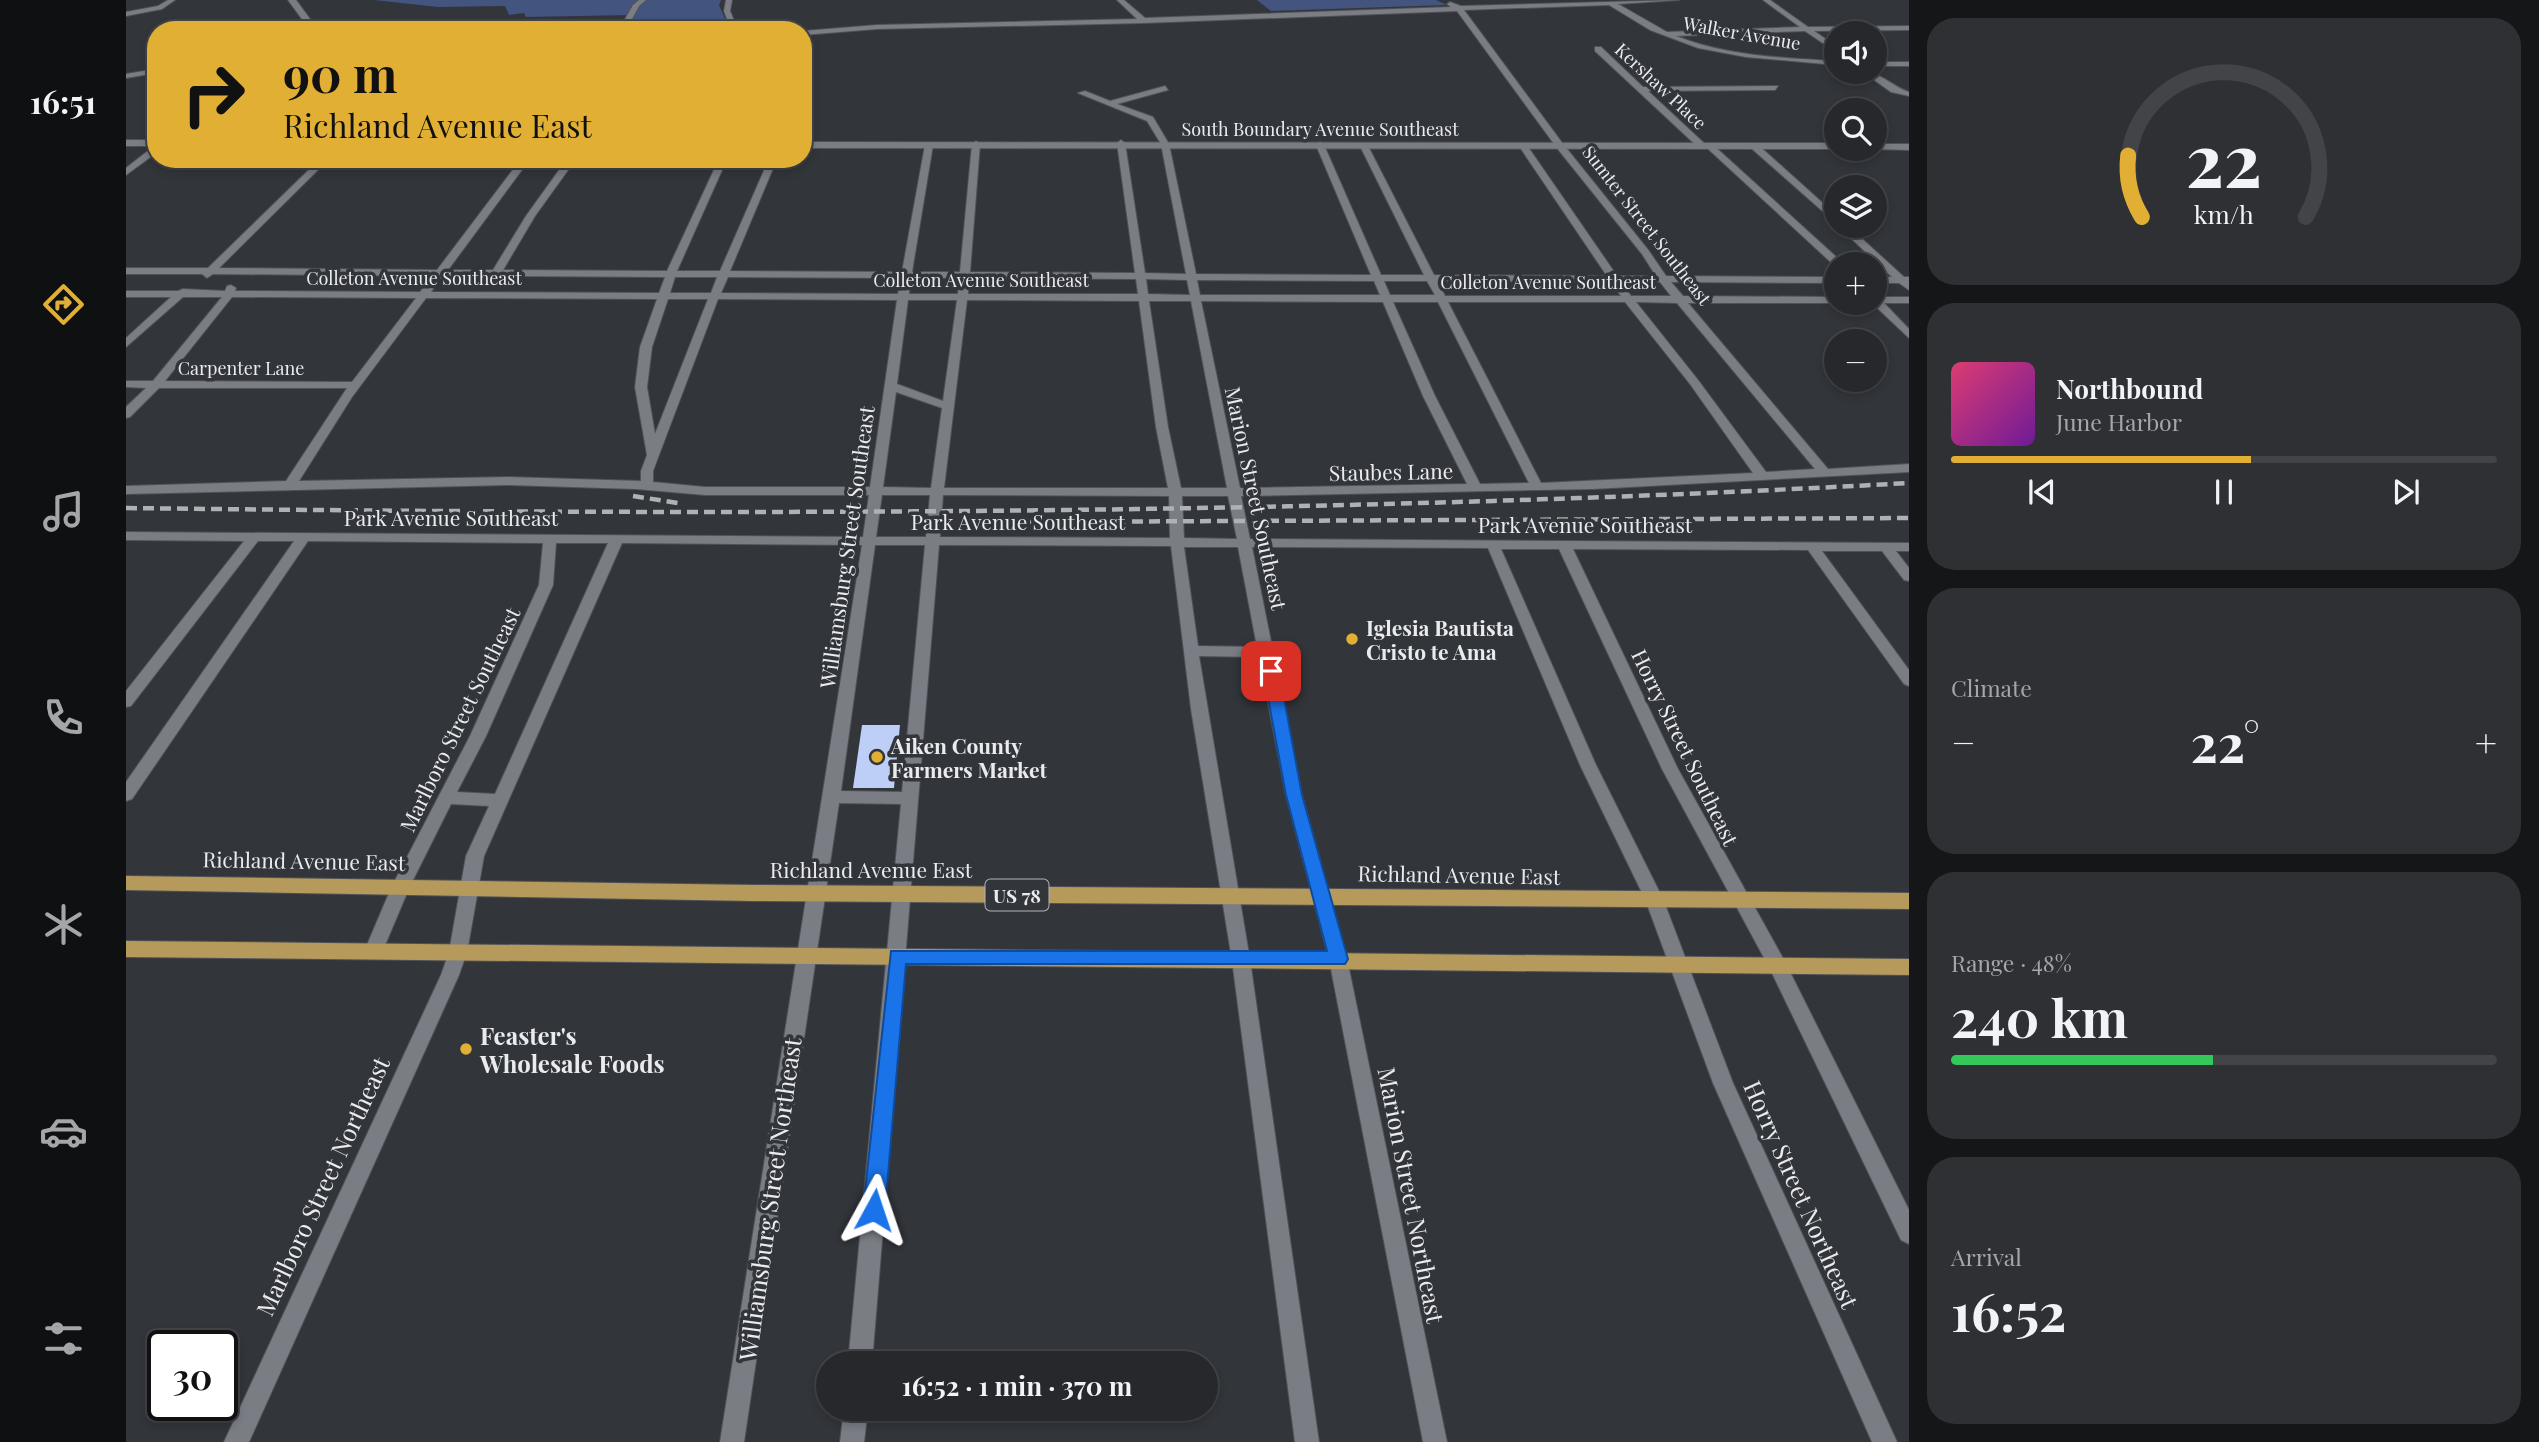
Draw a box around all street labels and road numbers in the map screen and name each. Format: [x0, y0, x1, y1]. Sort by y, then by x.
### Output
street label: Walker Avenue [1680, 11, 1803, 55]
street label: Kershaw Place [1610, 37, 1712, 135]
street label: South Boundary Avenue Southeast [1181, 117, 1459, 141]
street label: Sumter Street Southeast [1577, 140, 1717, 310]
street label: Colleton Avenue Southeast [306, 266, 522, 290]
street label: Colleton Avenue Southeast [873, 268, 1089, 292]
street label: Colleton Avenue Southeast [1440, 270, 1656, 294]
street label: Carpenter Lane [178, 356, 304, 380]
street label: Marion Street Southeast [1220, 384, 1294, 613]
street label: Williamsburg Street Southeast [812, 403, 880, 691]
street label: Staubes Lane [1329, 456, 1453, 486]
street label: Park Avenue Southeast [344, 503, 559, 531]
street label: Park Avenue Southeast [911, 507, 1126, 535]
street label: Park Avenue Southeast [1478, 510, 1693, 538]
street label: Marlboro Street Southeast [392, 602, 526, 836]
street label: Horry Street Southeast [1626, 644, 1746, 850]
street label: Richland Avenue East [202, 844, 406, 876]
street label: Richland Avenue East [770, 855, 973, 883]
street label: Richland Avenue East [1357, 858, 1561, 890]
road number: US 78 [986, 880, 1048, 911]
street label: Williamsburg Street Northeast [730, 1035, 808, 1364]
street label: Marlboro Street Northeast [248, 1051, 396, 1321]
street label: Marion Street Northeast [1371, 1064, 1453, 1326]
street label: Horry Street Northeast [1737, 1075, 1867, 1313]

